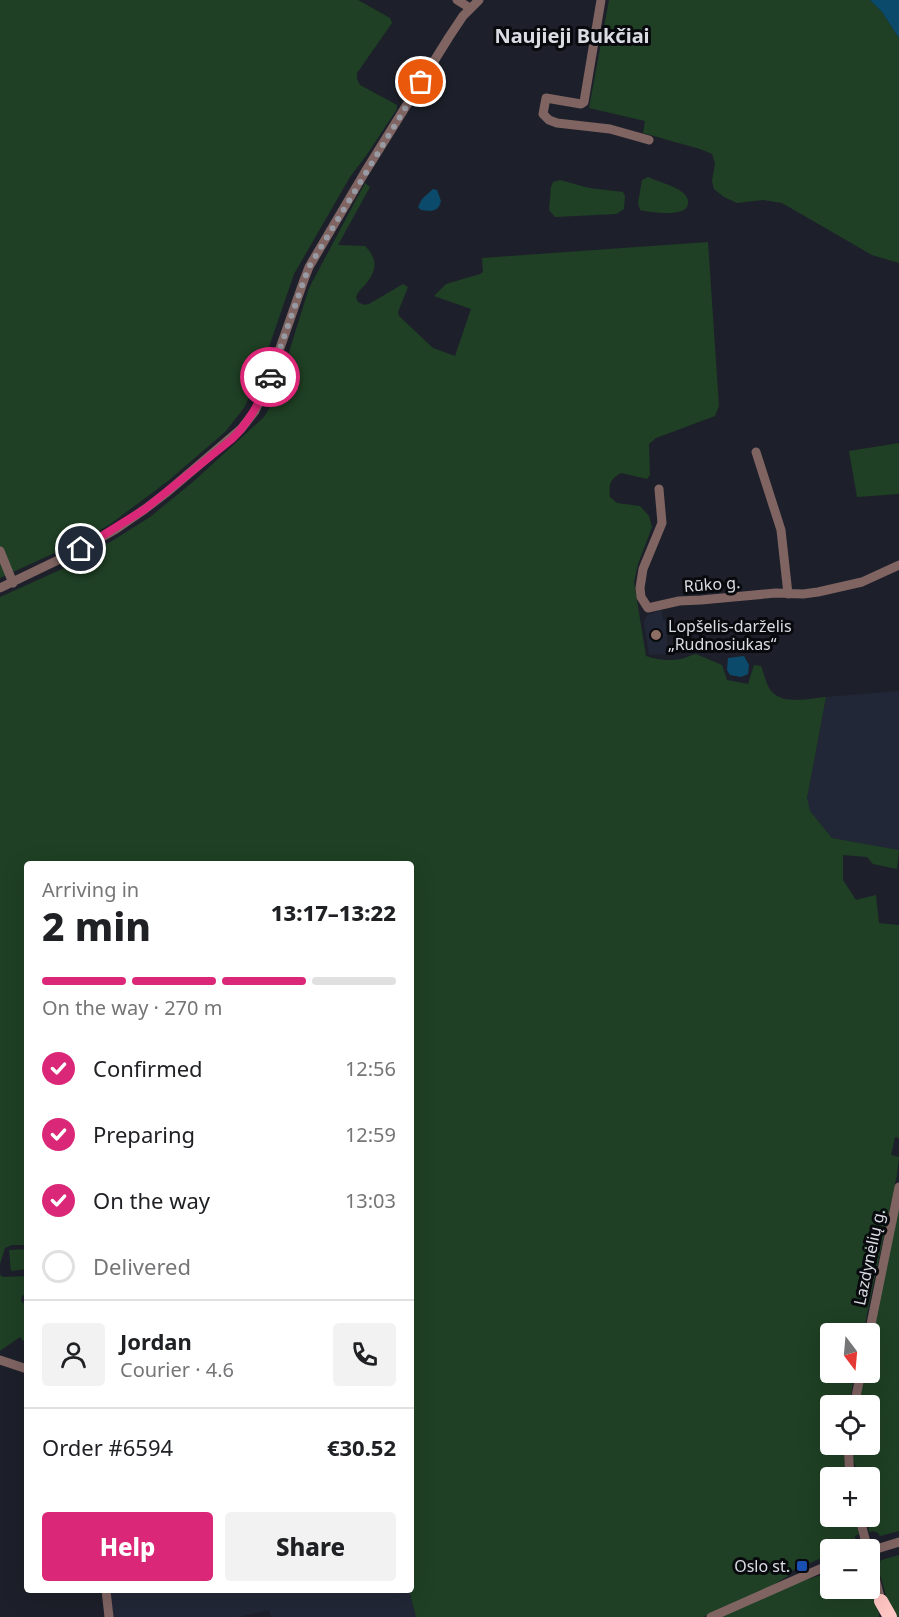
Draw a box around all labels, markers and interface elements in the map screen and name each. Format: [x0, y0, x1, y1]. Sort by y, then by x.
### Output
district label: Naujieji Bukčiai [494, 22, 650, 49]
pin [395, 56, 446, 107]
icon: bag [404, 65, 437, 98]
courier [240, 347, 300, 407]
icon: car [254, 361, 287, 394]
pin [55, 523, 106, 574]
icon: home [64, 532, 97, 565]
street label: Rūko g. [683, 571, 741, 597]
place label: Lopšelis-darželis „Rudnosiukas“ [668, 615, 792, 655]
marker: Lopšelis-darželis „Rudnosiukas“ [649, 628, 663, 642]
text: Arriving in [42, 876, 139, 903]
text: 13:17–13:22 [271, 897, 396, 927]
text: 2 min [42, 899, 151, 952]
text: On the way · 270 m [42, 994, 222, 1021]
icon: check [42, 1052, 75, 1085]
text: Confirmed [93, 1053, 203, 1083]
text: 12:56 [345, 1055, 396, 1082]
icon: check [42, 1118, 75, 1151]
text: Preparing [93, 1119, 195, 1149]
text: 12:59 [345, 1121, 396, 1148]
icon: check [42, 1184, 75, 1217]
text: On the way [93, 1185, 210, 1215]
text: 13:03 [345, 1187, 396, 1214]
street label: Lazdynėlių g. [848, 1207, 890, 1307]
text: Delivered [93, 1251, 191, 1281]
button: person [42, 1323, 105, 1386]
button: phone [333, 1323, 396, 1386]
north arrow [820, 1323, 880, 1383]
map controls [820, 1323, 880, 1599]
text: Jordan [120, 1326, 192, 1356]
text: Courier · 4.6 [120, 1356, 234, 1383]
button: locate [820, 1395, 880, 1455]
text: Order #6594 [42, 1432, 173, 1462]
text: €30.52 [327, 1432, 396, 1462]
button: + [820, 1467, 880, 1527]
button: Help [42, 1512, 213, 1581]
button: Share [225, 1512, 396, 1581]
button: − [820, 1539, 880, 1599]
place label: Oslo st. [734, 1555, 790, 1577]
marker: Oslo st. [795, 1559, 809, 1573]

